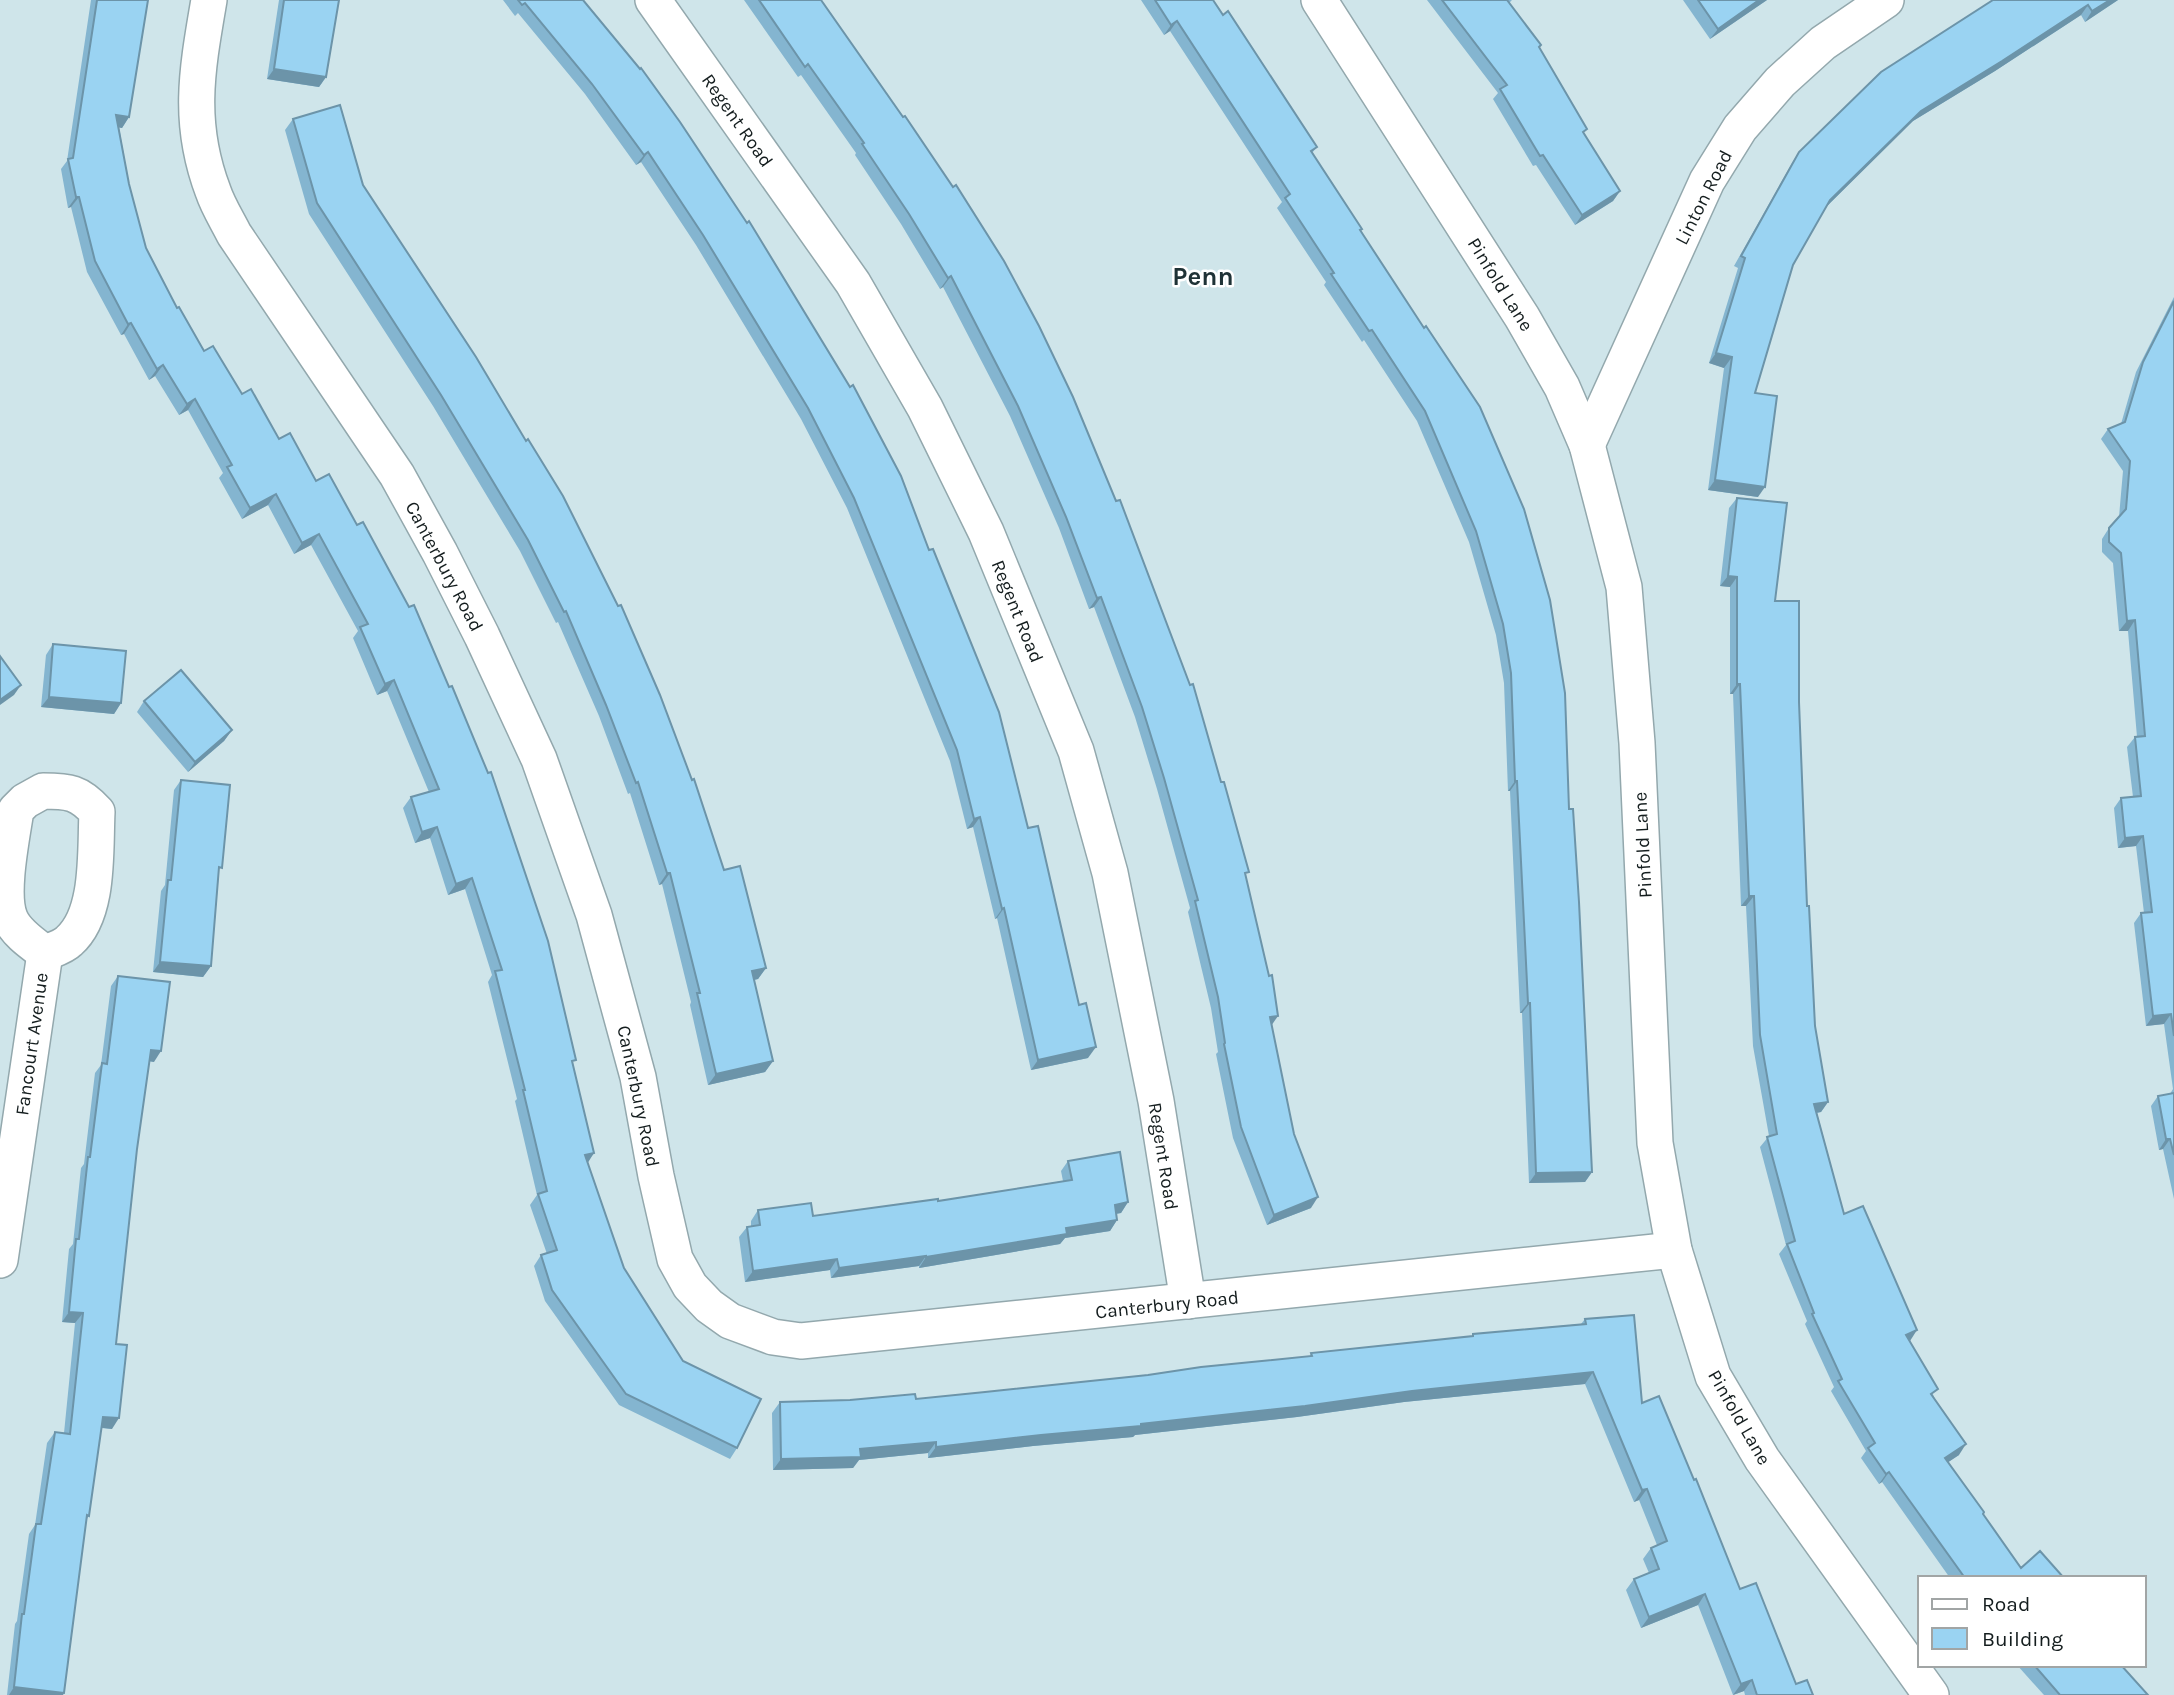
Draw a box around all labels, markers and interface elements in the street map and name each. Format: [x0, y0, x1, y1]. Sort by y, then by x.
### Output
street label: Regent Road [697, 70, 777, 171]
street label: Linton Road [1671, 146, 1737, 248]
street label: Pinfold Lane [1463, 234, 1538, 335]
district label: Penn [1172, 261, 1234, 292]
street label: Canterbury Road [401, 498, 488, 635]
street label: Regent Road [987, 557, 1048, 666]
street label: Pinfold Lane [1629, 791, 1657, 899]
street label: Fancourt Avenue [11, 971, 53, 1117]
street label: Canterbury Road [612, 1023, 664, 1169]
street label: Regent Road [1144, 1101, 1182, 1212]
street label: Canterbury Road [1094, 1287, 1240, 1323]
street label: Pinfold Lane [1703, 1366, 1775, 1469]
legend [1918, 1576, 2146, 1667]
text: Road [1982, 1592, 2030, 1616]
text: Building [1982, 1627, 2063, 1651]

